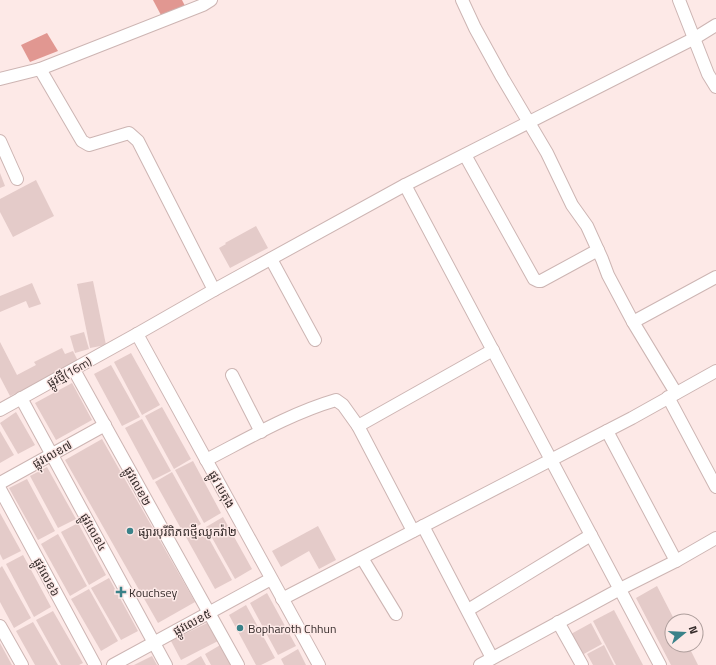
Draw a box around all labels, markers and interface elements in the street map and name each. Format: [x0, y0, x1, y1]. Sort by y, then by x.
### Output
street label: ផ្លូវថ្មី(16m) [43, 352, 96, 394]
street label: ផ្លុវលេខ៧ [29, 435, 76, 474]
street label: ផ្លូវលេខ២ [118, 463, 157, 510]
street label: ផ្លូវ បេតុង [203, 467, 240, 512]
street label: ផ្លូវលេខ៤ [74, 509, 112, 555]
place label: ផ្សារបុរីពិភពថ្មីឈូកវ៉ា២ [138, 522, 237, 541]
marker: ផ្សារបុរីពិភពថ្មីឈូកវ៉ា២ [125, 526, 135, 536]
street label: ផ្លូវលេខ៦ [28, 554, 65, 600]
place label: Kouchsey [129, 583, 178, 602]
marker: Kouchsey [116, 587, 126, 597]
street label: ផ្លូវលេខ៥ [169, 604, 215, 641]
north arrow [664, 613, 704, 653]
place label: Bopharoth Chhun [248, 619, 336, 638]
marker: Bopharoth Chhun [235, 623, 245, 633]
text: N [685, 624, 702, 636]

